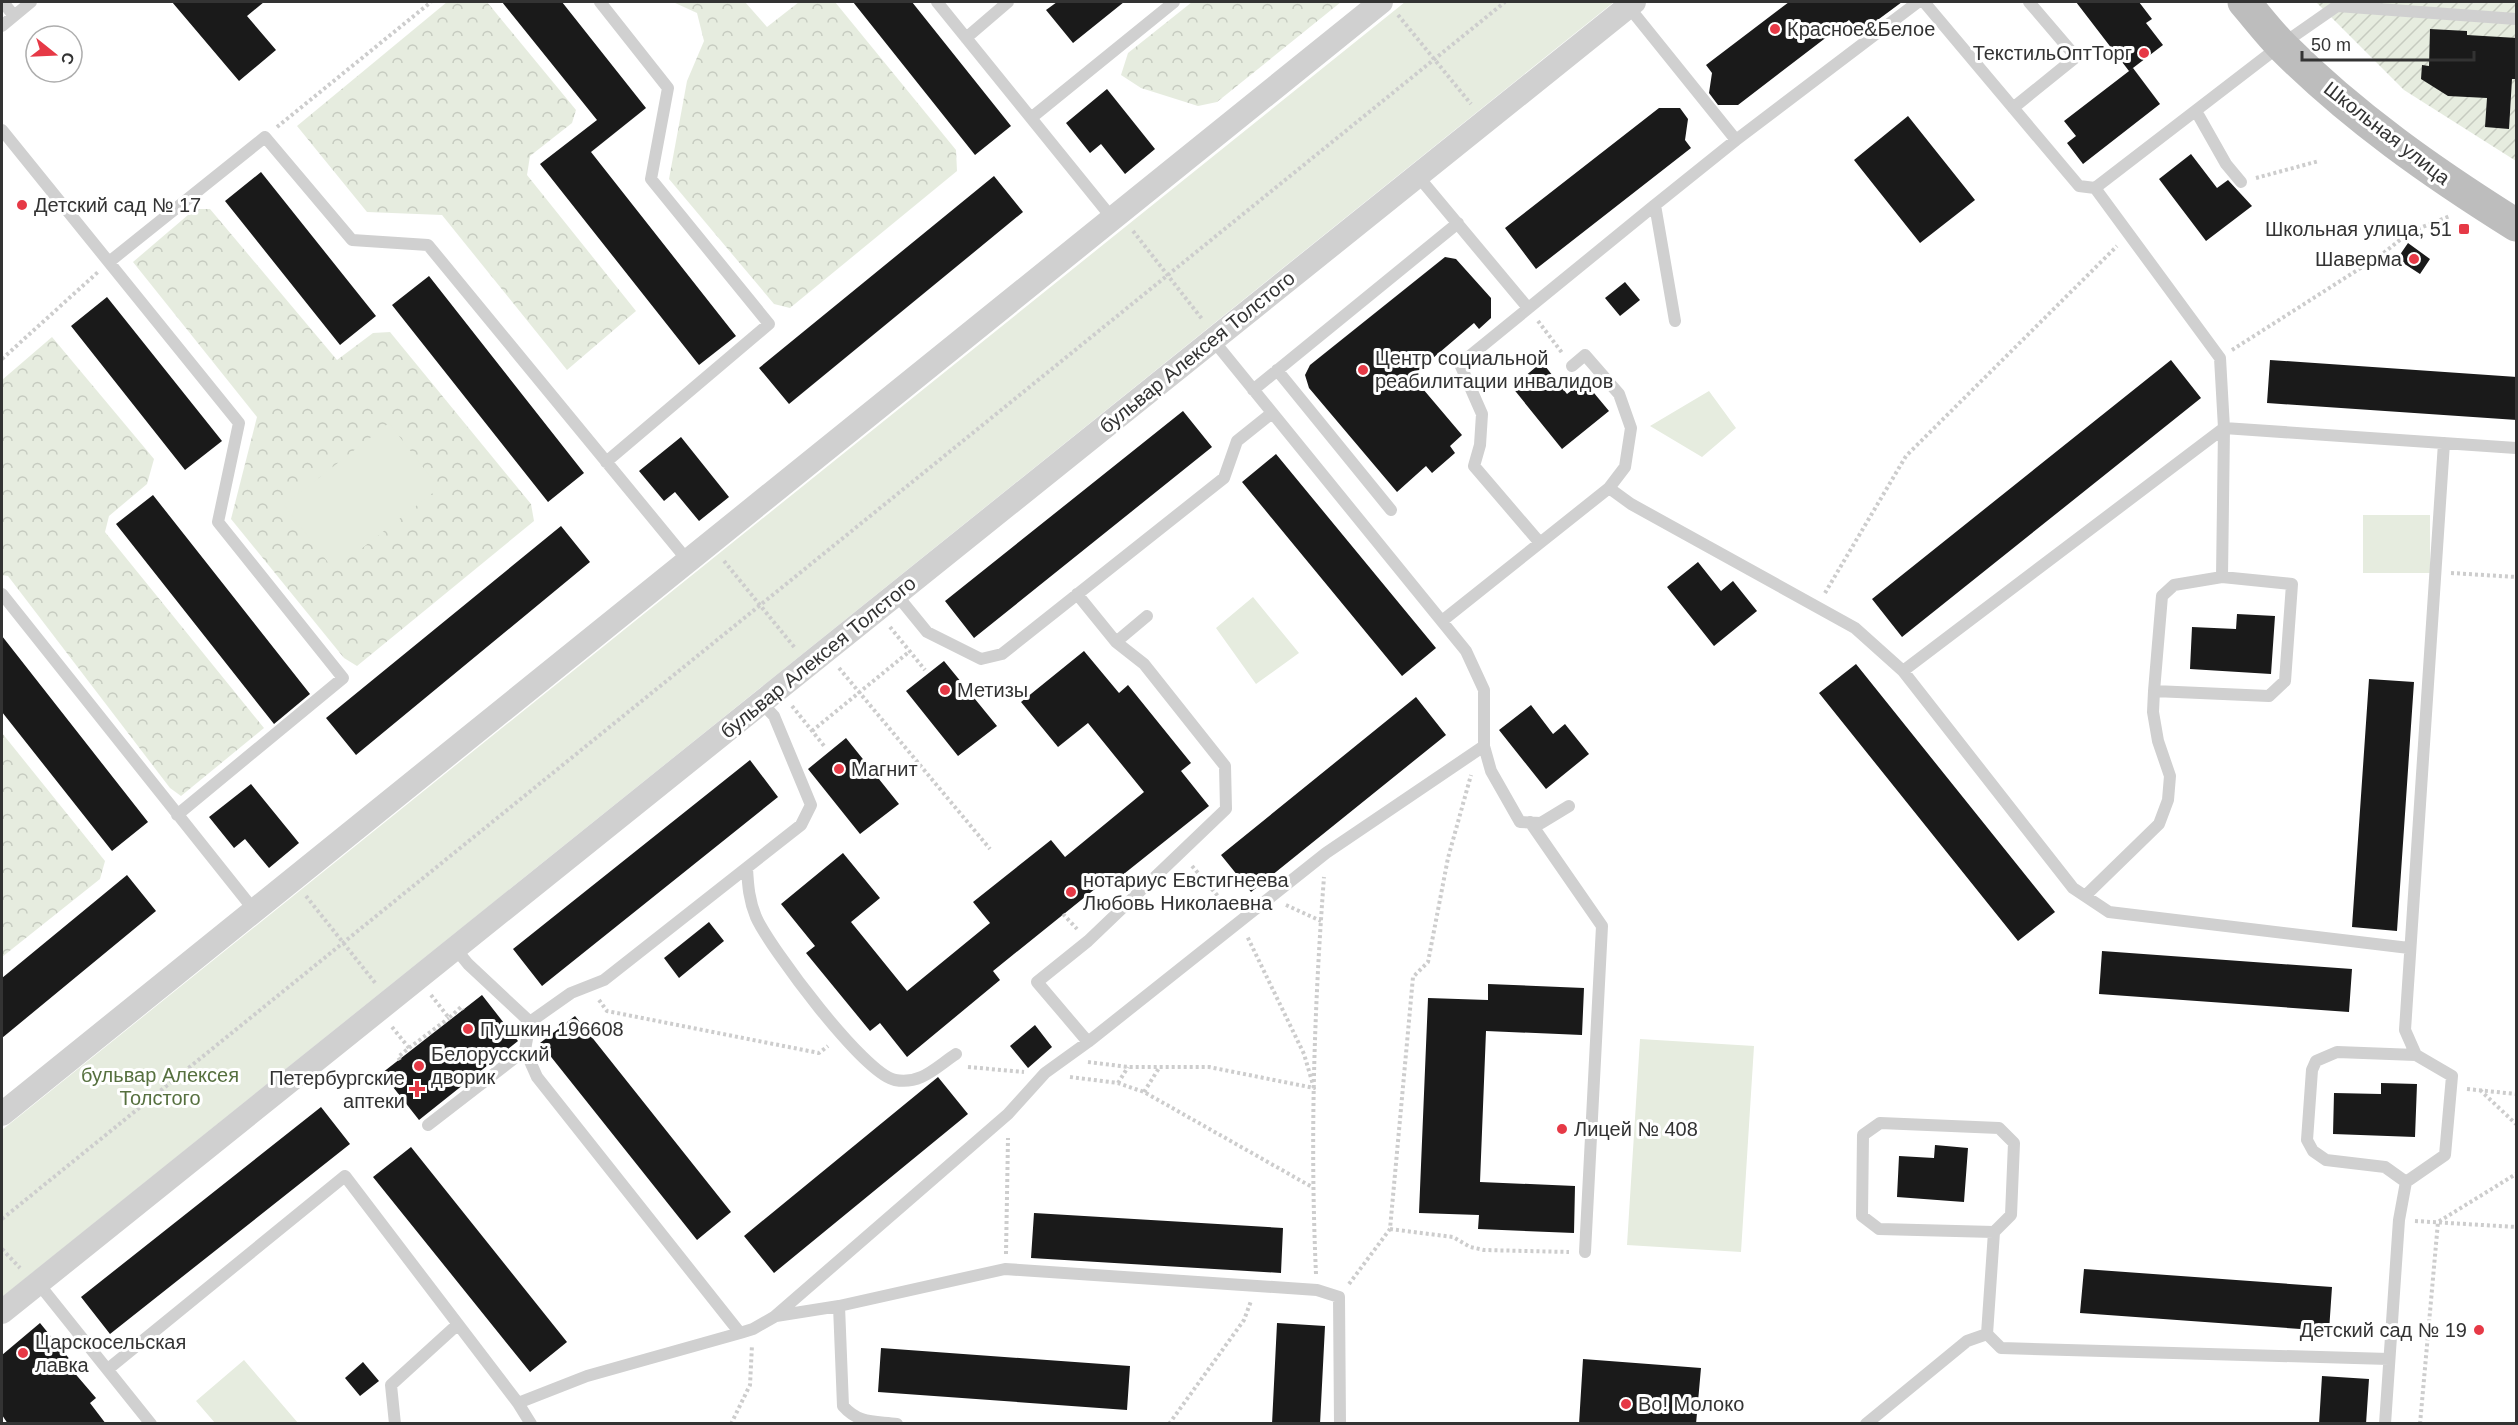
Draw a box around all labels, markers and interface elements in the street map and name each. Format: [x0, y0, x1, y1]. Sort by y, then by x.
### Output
place label: Красное&Белое [1787, 18, 1935, 40]
marker: Красное&Белое [1768, 22, 1782, 36]
north arrow [24, 24, 84, 84]
scale bar [2302, 24, 2474, 62]
text: 50 m [2311, 35, 2351, 55]
place label: ТекстильОптТорг [1973, 42, 2132, 64]
marker: ТекстильОптТорг [2137, 46, 2151, 60]
text: С [58, 50, 78, 67]
street label: Школьная улица [2320, 77, 2455, 189]
place label: Детский сад № 17 [34, 194, 201, 216]
marker: Детский сад № 17 [15, 198, 29, 212]
place label: Школьная улица, 51 [2265, 218, 2452, 240]
marker: Школьная улица, 51 [2457, 222, 2471, 236]
place label: Шаверма [2315, 248, 2403, 270]
marker: Шаверма [2407, 252, 2421, 266]
street label: бульвар Алексея Толстого [1095, 267, 1299, 437]
place label: Центр социальной реабилитации инвалидов [1375, 347, 1613, 392]
marker: Центр социальной реабилитации инвалидов [1356, 363, 1370, 377]
street label: бульвар Алексея Толстого [716, 572, 920, 742]
place label: Метизы [957, 679, 1028, 701]
marker: Метизы [938, 683, 952, 697]
place label: Магнит [851, 758, 918, 780]
marker: Магнит [832, 762, 846, 776]
place label: нотариус Евстигнеева Любовь Николаевна [1083, 869, 1289, 914]
marker: нотариус Евстигнеева Любовь Николаевна [1064, 885, 1078, 899]
place label: Пушкин 196608 [480, 1018, 624, 1040]
marker: Пушкин 196608 [461, 1022, 475, 1036]
place label: Белорусский дворик [431, 1043, 549, 1088]
marker: Белорусский дворик [412, 1059, 426, 1073]
park label: бульвар Алексея Толстого [81, 1064, 239, 1109]
place label: Петербургские аптеки [269, 1067, 405, 1112]
marker: Петербургские аптеки [410, 1082, 424, 1096]
place label: Лицей № 408 [1574, 1118, 1698, 1140]
marker: Лицей № 408 [1555, 1122, 1569, 1136]
place label: Детский сад № 19 [2300, 1319, 2467, 1341]
marker: Детский сад № 19 [2472, 1323, 2486, 1337]
place label: Царскосельская лавка [35, 1331, 186, 1376]
marker: Царскосельская лавка [16, 1346, 30, 1360]
place label: Во! Молоко [1638, 1393, 1744, 1415]
marker: Во! Молоко [1619, 1397, 1633, 1411]

